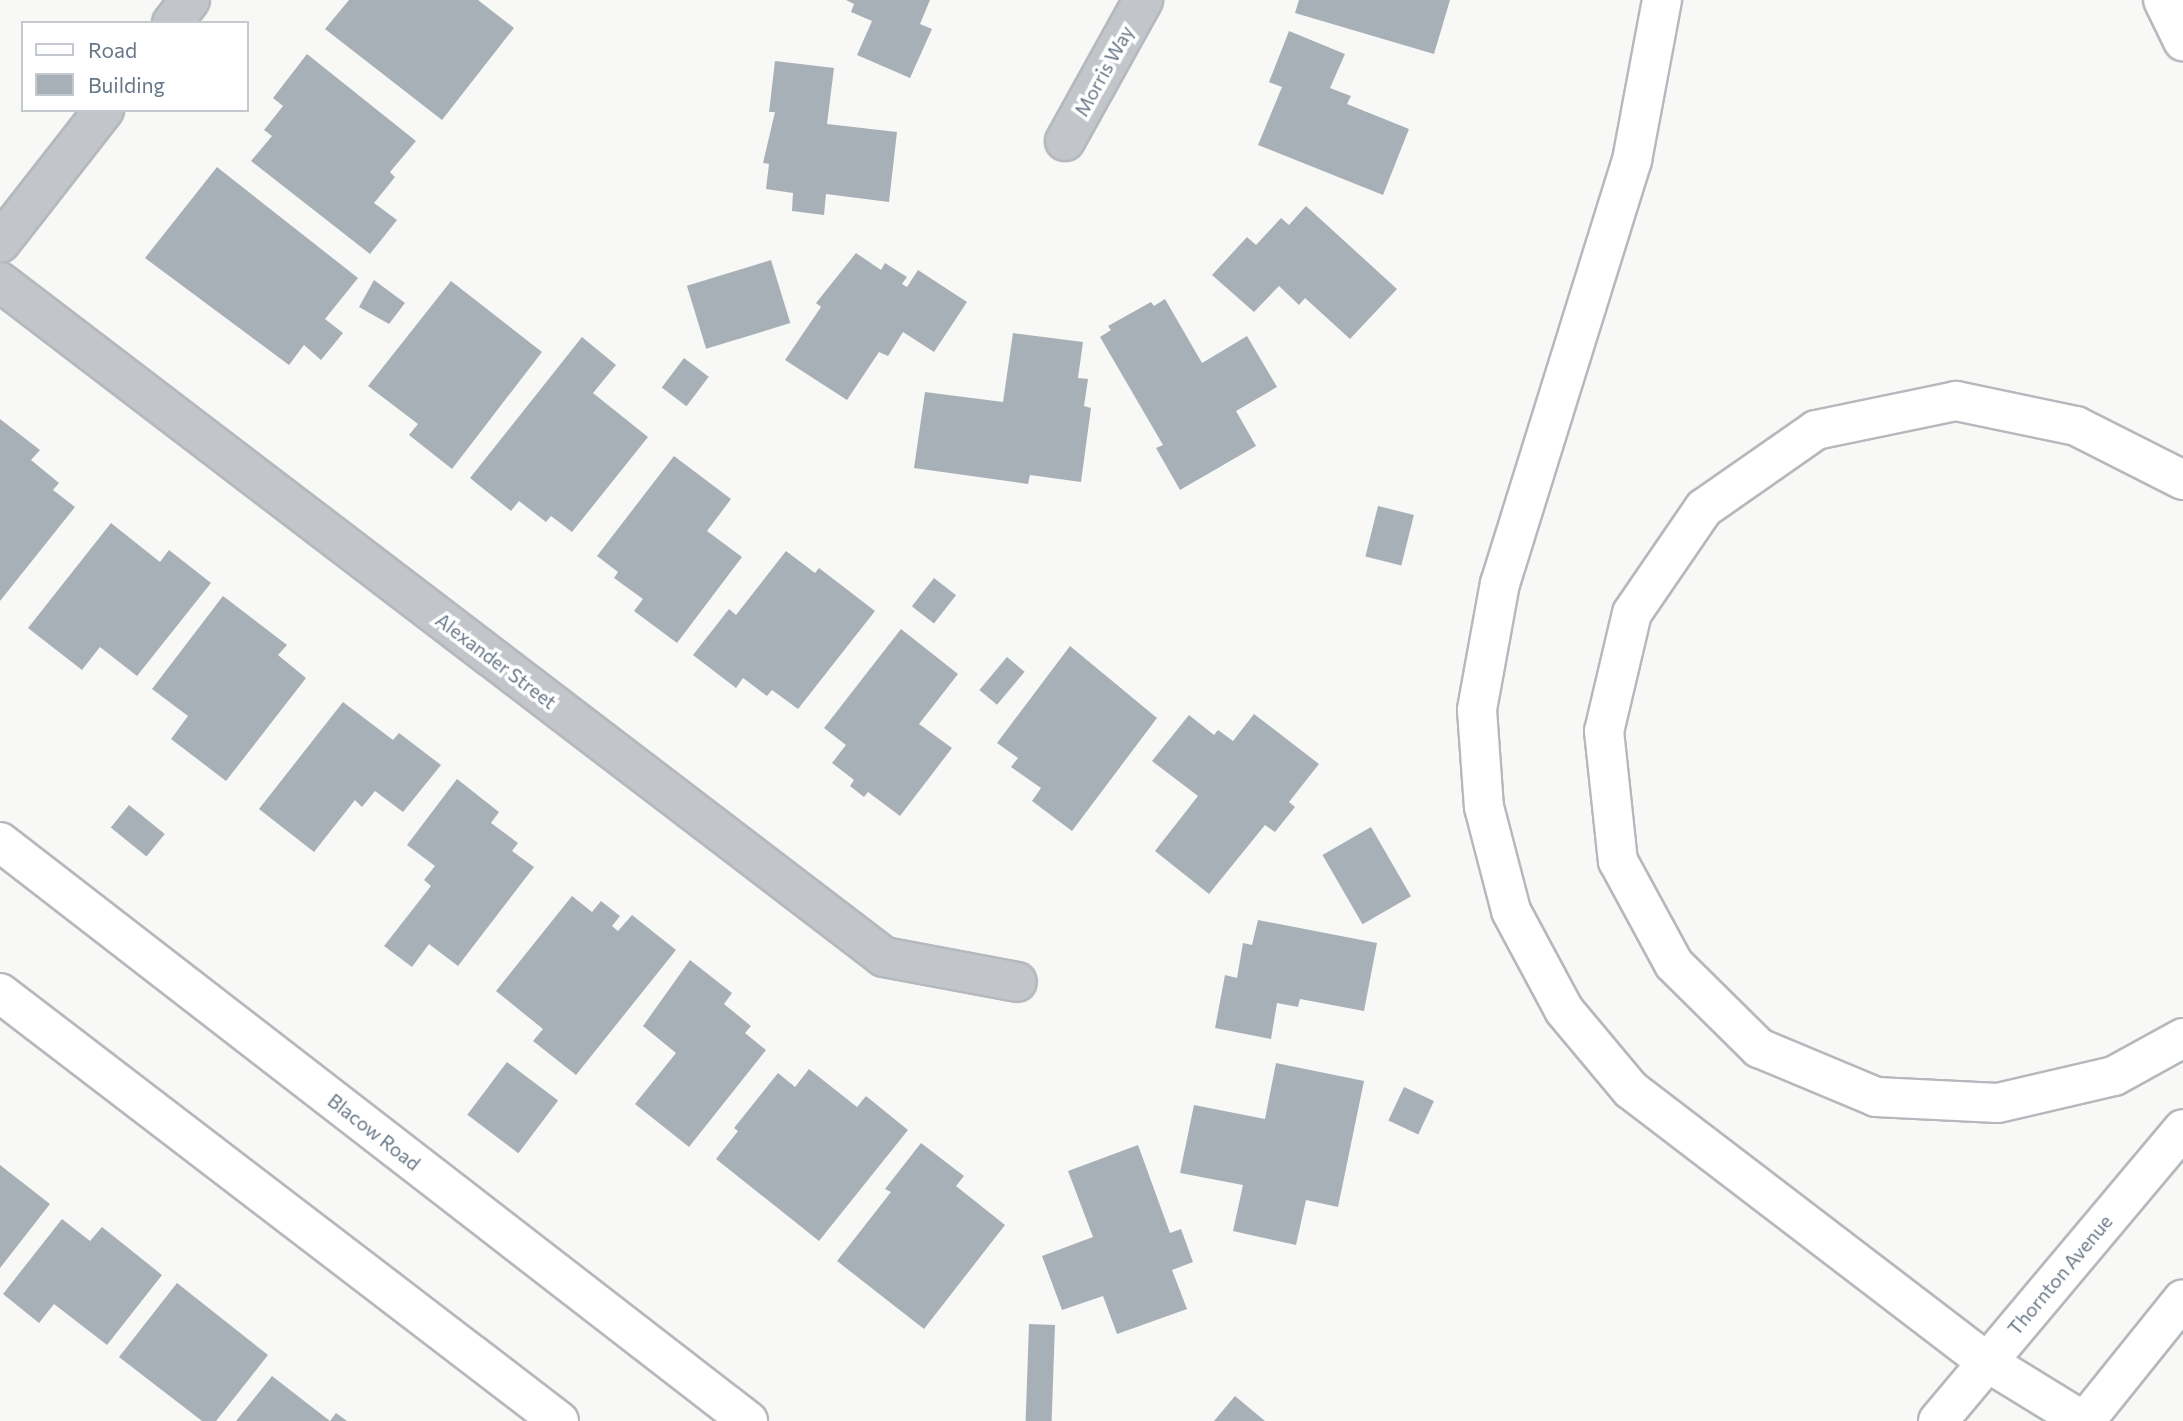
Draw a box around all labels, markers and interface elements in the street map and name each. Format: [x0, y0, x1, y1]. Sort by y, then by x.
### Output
legend [21, 21, 248, 112]
street label: Morris Way [1070, 22, 1138, 120]
text: Road [88, 37, 137, 62]
text: Building [88, 72, 165, 97]
street label: Alexander Street [431, 608, 561, 714]
street label: Blacow Road [323, 1089, 425, 1175]
street label: Thornton Avenue [2003, 1210, 2117, 1340]

